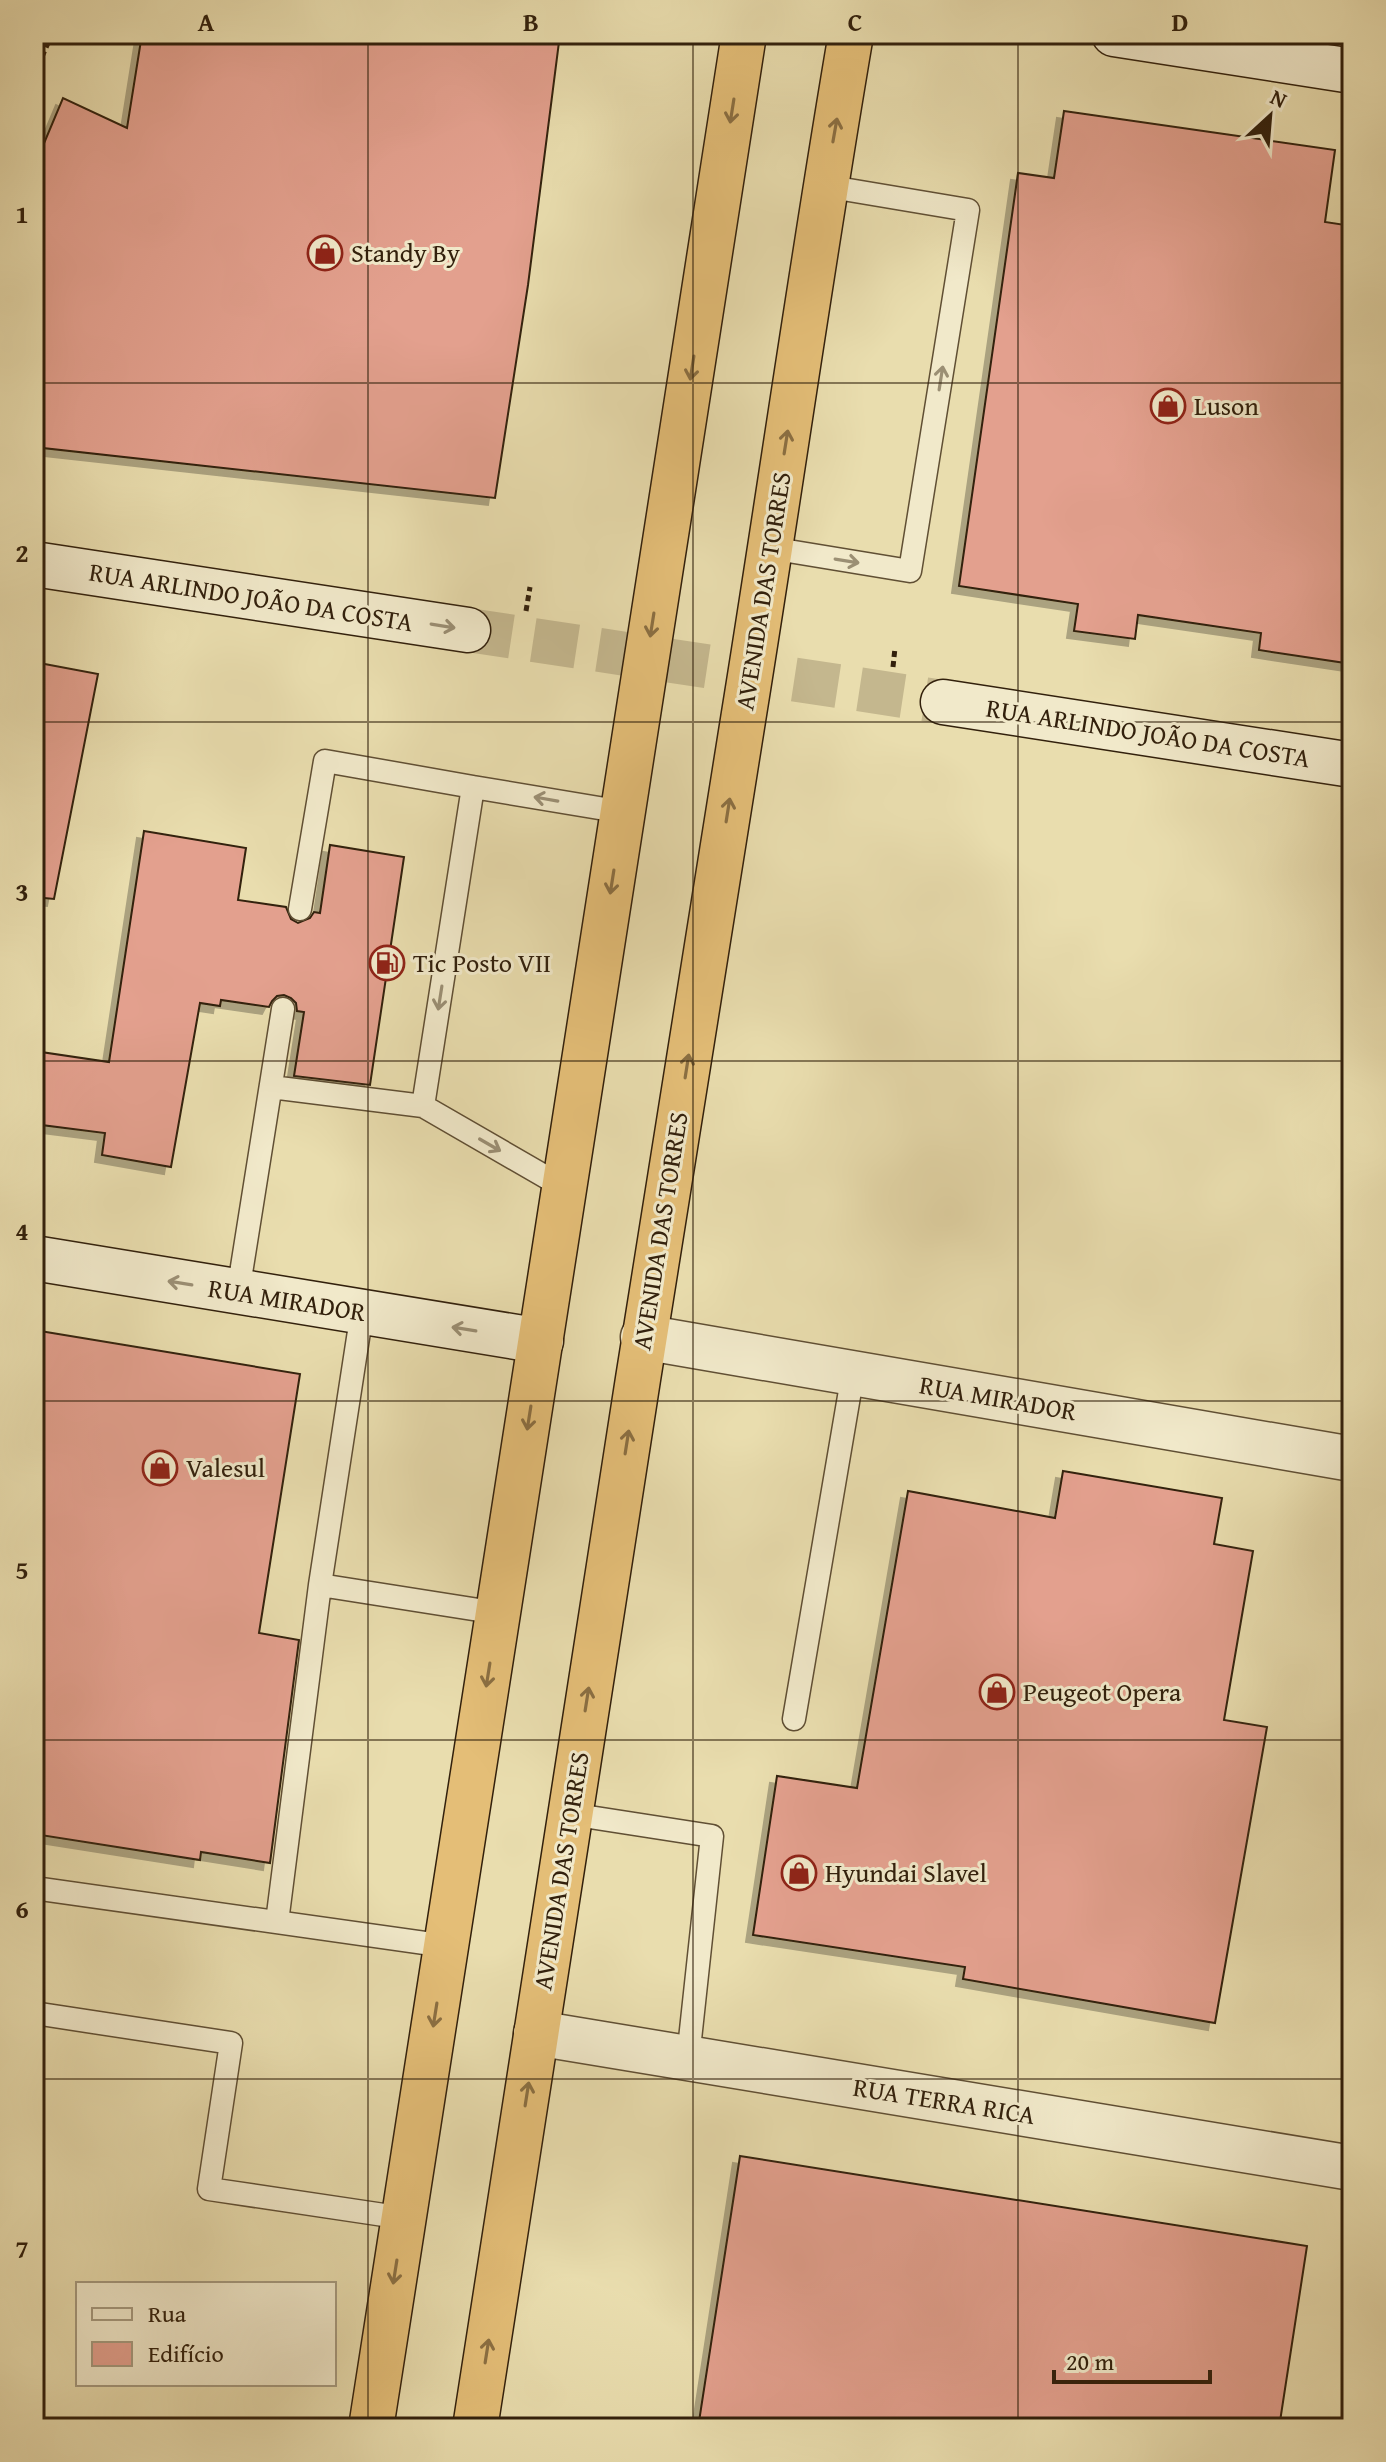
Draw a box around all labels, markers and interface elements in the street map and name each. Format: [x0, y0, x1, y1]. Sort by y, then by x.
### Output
text: A [198, 2, 215, 41]
text: B [523, 2, 539, 41]
text: C [848, 2, 862, 41]
text: D [1172, 2, 1188, 41]
north arrow [1230, 76, 1310, 156]
text: N [1265, 80, 1293, 116]
one-way arrow [724, 98, 739, 123]
one-way arrow [828, 118, 843, 143]
text: 1 [15, 194, 29, 233]
place label: Standy By [351, 233, 460, 272]
shop icon: Standy By [306, 234, 344, 272]
one-way arrow [684, 355, 699, 380]
one-way arrow [934, 366, 949, 391]
place label: Luson [1194, 386, 1259, 425]
shop icon: Luson [1149, 387, 1187, 425]
one-way arrow [779, 430, 794, 455]
street label: AVENIDA DAS TORRES [724, 469, 801, 713]
text: 2 [15, 533, 29, 572]
street label: RUA ARLINDO JOÃO DA COSTA [86, 552, 416, 641]
one-way arrow [834, 554, 859, 569]
one-way arrow [644, 612, 659, 637]
one-way arrow [430, 620, 455, 635]
street label: RUA ARLINDO JOÃO DA COSTA [983, 688, 1313, 777]
one-way arrow [534, 791, 560, 806]
one-way arrow [722, 797, 737, 823]
one-way arrow [604, 869, 619, 894]
text: 3 [15, 872, 29, 911]
place label: Tic Posto VII [413, 943, 551, 982]
fuel station icon: Tic Posto VII [368, 944, 406, 982]
one-way arrow [432, 985, 447, 1010]
one-way arrow [680, 1054, 695, 1080]
street label: AVENIDA DAS TORRES [621, 1109, 698, 1353]
one-way arrow [478, 1138, 502, 1153]
text: 4 [15, 1211, 29, 1250]
street label: RUA MIRADOR [206, 1268, 369, 1331]
one-way arrow [168, 1274, 193, 1289]
one-way arrow [452, 1320, 477, 1335]
street label: RUA MIRADOR [916, 1365, 1080, 1431]
one-way arrow [521, 1405, 536, 1430]
one-way arrow [620, 1429, 635, 1455]
place label: Valesul [186, 1448, 265, 1487]
shop icon: Valesul [141, 1449, 179, 1487]
text: 5 [15, 1550, 29, 1589]
one-way arrow [480, 1662, 495, 1687]
place label: Peugeot Opera [1023, 1672, 1182, 1711]
shop icon: Peugeot Opera [978, 1673, 1016, 1711]
one-way arrow [580, 1686, 595, 1712]
street label: AVENIDA DAS TORRES [522, 1749, 599, 1993]
place label: Hyundai Slavel [825, 1853, 987, 1892]
shop icon: Hyundai Slavel [780, 1854, 818, 1892]
text: 6 [15, 1889, 29, 1928]
one-way arrow [427, 2002, 442, 2027]
street label: RUA TERRA RICA [850, 2067, 1038, 2134]
one-way arrow [520, 2082, 535, 2107]
text: 7 [15, 2229, 29, 2268]
one-way arrow [387, 2259, 402, 2284]
legend [76, 2282, 336, 2386]
text: Rua [148, 2296, 187, 2331]
scale bar [1054, 2334, 1210, 2384]
text: Edifício [148, 2336, 224, 2371]
one-way arrow [480, 2339, 495, 2364]
text: 20 m [1066, 2344, 1114, 2379]

